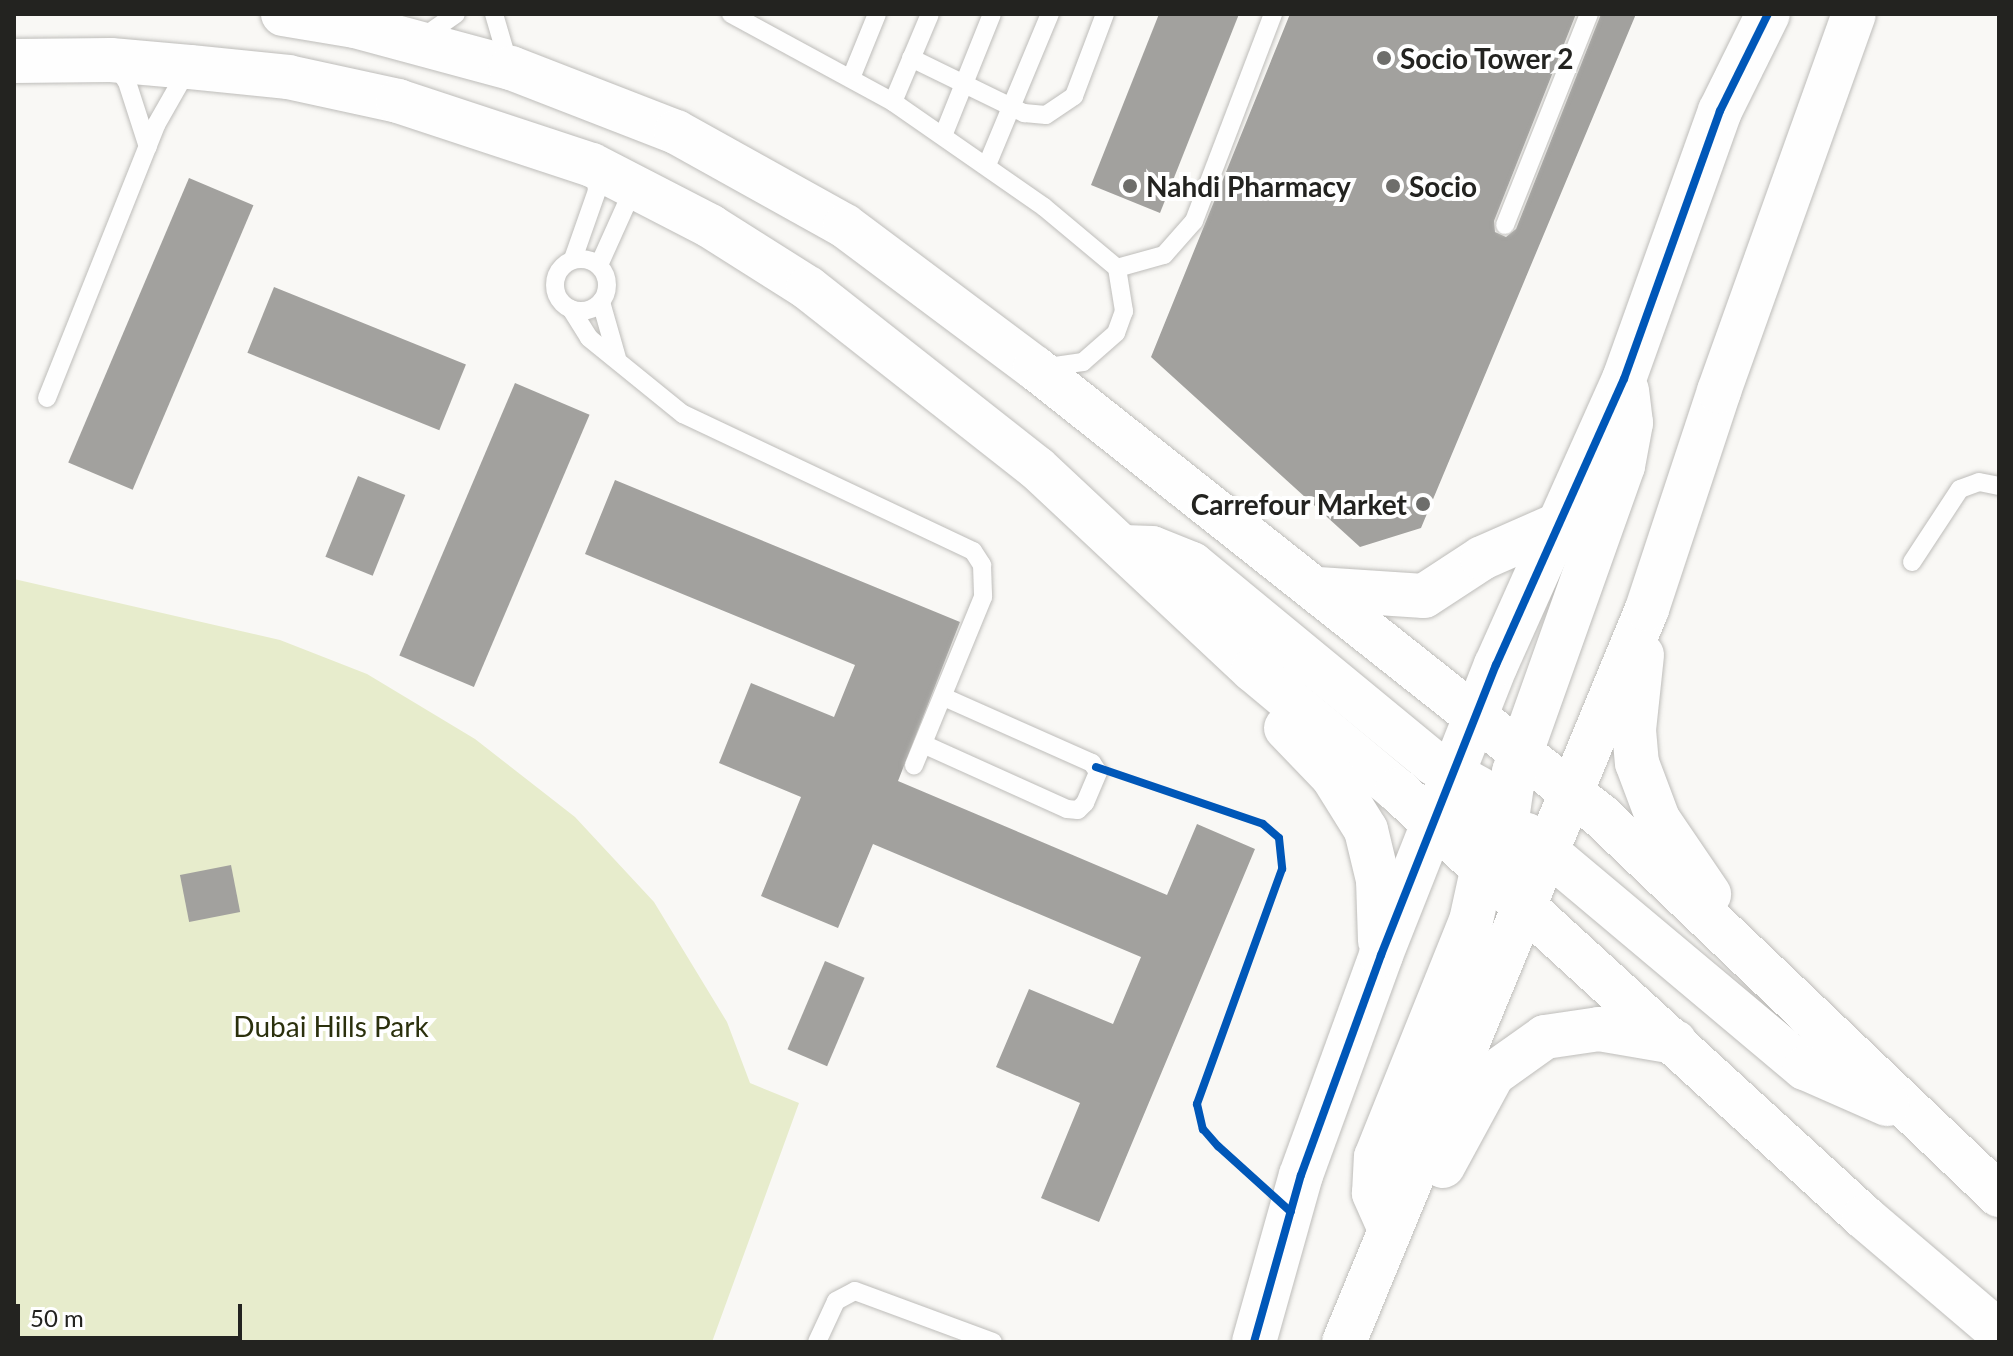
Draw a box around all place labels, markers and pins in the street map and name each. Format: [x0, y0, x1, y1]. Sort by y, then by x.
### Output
place label: Socio Tower 2 [1400, 41, 1575, 75]
marker: Socio Tower 2 [1375, 49, 1393, 67]
place label: Nahdi Pharmacy [1146, 169, 1351, 203]
place label: Socio [1409, 169, 1477, 203]
marker: Nahdi Pharmacy [1121, 177, 1139, 195]
marker: Socio [1384, 177, 1402, 195]
place label: Carrefour Market [1190, 487, 1407, 521]
marker: Carrefour Market [1414, 495, 1432, 513]

